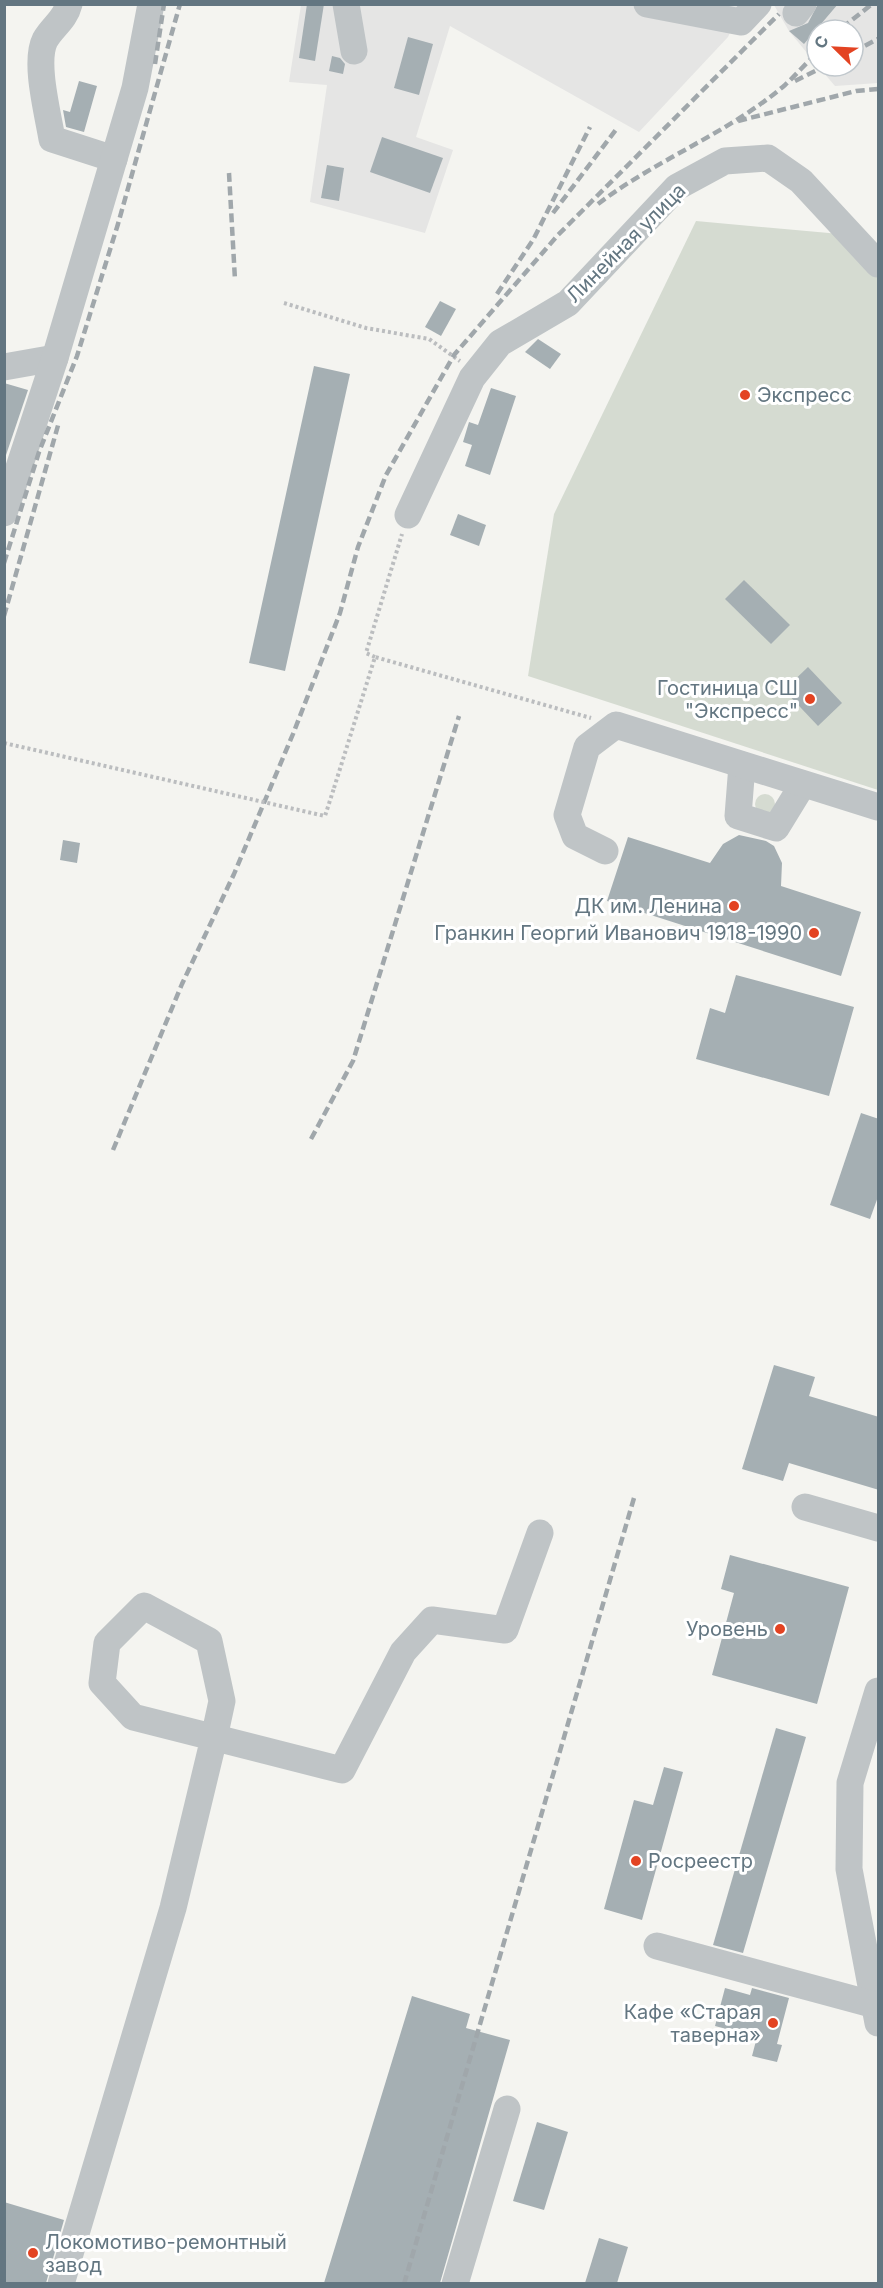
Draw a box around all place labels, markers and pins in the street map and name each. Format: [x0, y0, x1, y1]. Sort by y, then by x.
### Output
place label: Экспресс [757, 383, 852, 407]
marker: Экспресс [738, 388, 752, 402]
place label: Гостиница СШ "Экспресс" [657, 676, 798, 723]
marker: Гостиница СШ "Экспресс" [803, 692, 817, 706]
place label: ДК им. Ленина [575, 894, 722, 918]
marker: ДК им. Ленина [727, 899, 741, 913]
place label: Гранкин Георгий Иванович 1918-1990 [434, 921, 802, 945]
marker: Гранкин Георгий Иванович 1918-1990 [807, 926, 821, 940]
place label: Уровень [686, 1617, 768, 1641]
marker: Уровень [773, 1622, 787, 1636]
place label: Росреестр [648, 1849, 753, 1873]
marker: Росреестр [629, 1854, 643, 1868]
place label: Кафе «Старая таверна» [624, 2000, 761, 2047]
marker: Кафе «Старая таверна» [766, 2016, 780, 2030]
place label: Локомотиво-ремонтный завод [45, 2230, 287, 2277]
marker: Локомотиво-ремонтный завод [26, 2246, 40, 2260]

